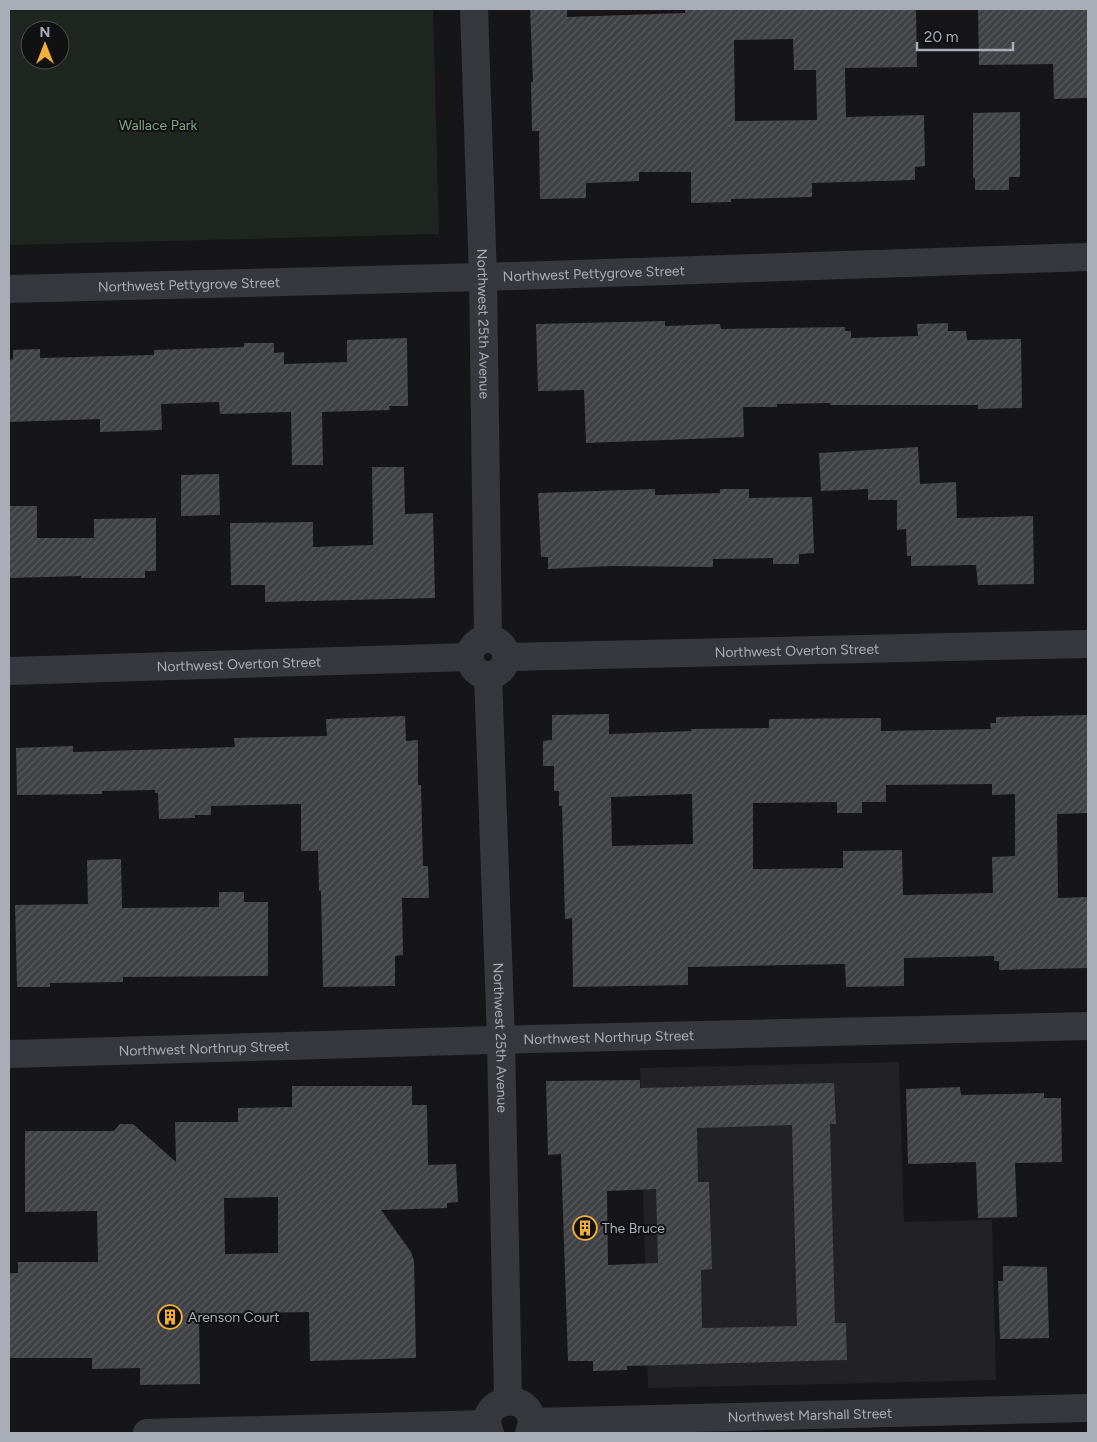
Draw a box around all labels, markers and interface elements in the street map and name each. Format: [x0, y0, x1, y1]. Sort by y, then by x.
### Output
north arrow [20, 20, 70, 70]
scale bar [917, 20, 1013, 52]
text: N [40, 24, 50, 41]
text: 20 m [924, 28, 958, 46]
park label: Wallace Park [119, 117, 198, 134]
street label: Northwest 25th Avenue [473, 248, 493, 399]
street label: Northwest Pettygrove Street [502, 262, 685, 285]
street label: Northwest Pettygrove Street [98, 274, 280, 296]
street label: Northwest Overton Street [714, 641, 880, 661]
street label: Northwest Overton Street [156, 654, 322, 676]
street label: Northwest 25th Avenue [489, 962, 510, 1113]
street label: Northwest Northrup Street [523, 1027, 694, 1048]
street label: Northwest Northrup Street [118, 1038, 290, 1060]
building icon: The Bruce [572, 1215, 598, 1241]
place label: The Bruce [602, 1220, 665, 1237]
building icon: Arenson Court [157, 1304, 183, 1330]
place label: Arenson Court [188, 1309, 280, 1326]
street label: Northwest Marshall Street [727, 1405, 892, 1426]

